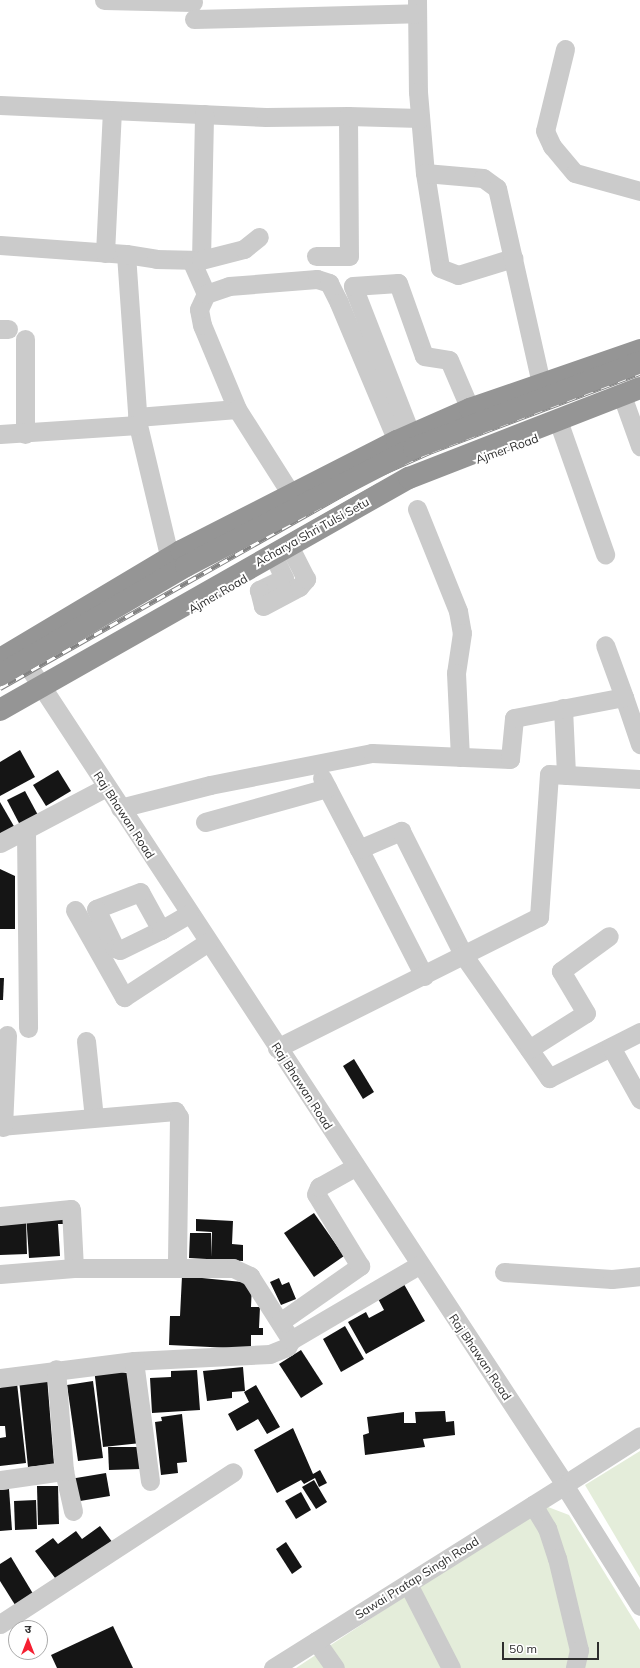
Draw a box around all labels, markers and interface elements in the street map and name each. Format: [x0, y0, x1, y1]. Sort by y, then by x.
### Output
street label: Ajmer Road [474, 431, 540, 467]
street label: Acharya Shri Tulsi Setu [252, 495, 372, 569]
street label: Ajmer Road [186, 571, 250, 617]
street label: Raj Bhawan Road [90, 769, 158, 861]
street label: Raj Bhawan Road [268, 1040, 336, 1132]
street label: Raj Bhawan Road [446, 1311, 514, 1403]
street label: Sawai Pratap Singh Road [352, 1534, 482, 1622]
north arrow [8, 1620, 48, 1660]
text: उ [25, 1622, 31, 1636]
scale bar [504, 1634, 601, 1660]
text: 50 m [509, 1641, 537, 1656]

